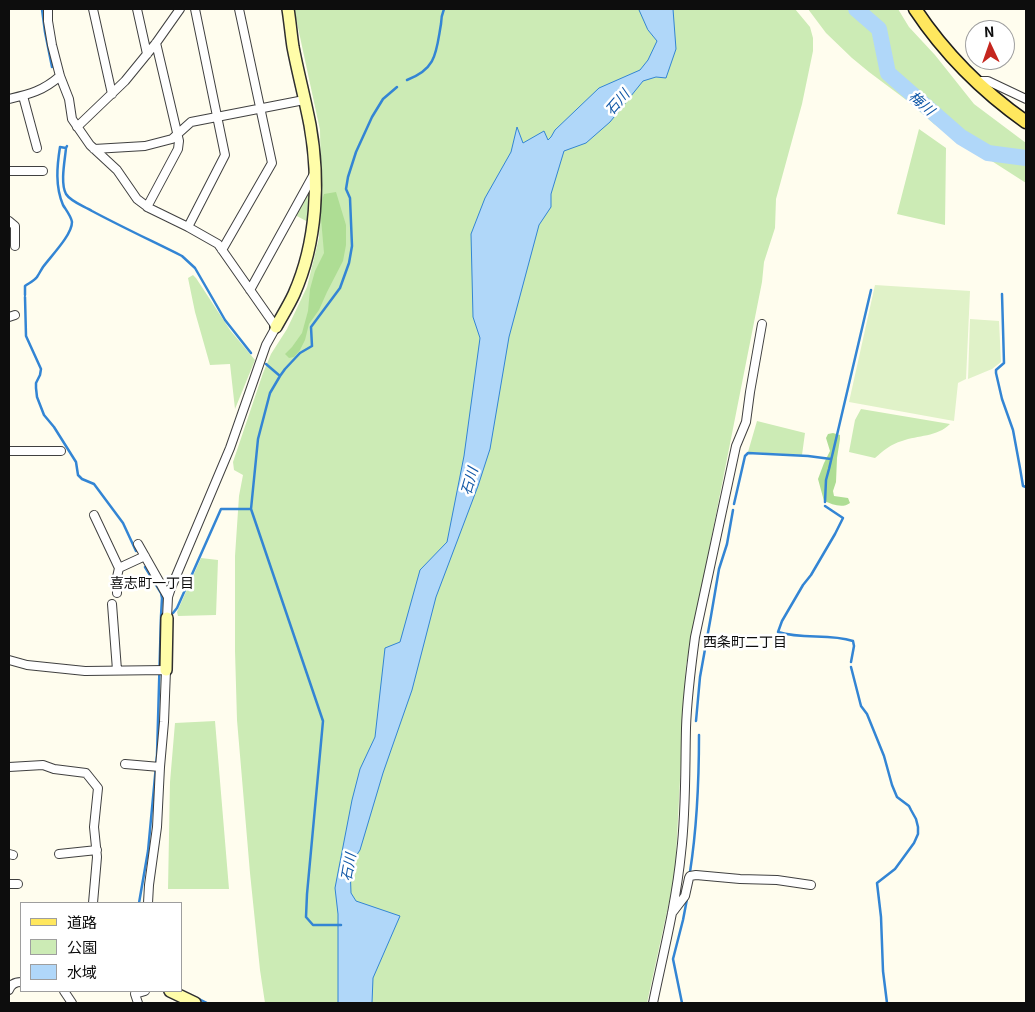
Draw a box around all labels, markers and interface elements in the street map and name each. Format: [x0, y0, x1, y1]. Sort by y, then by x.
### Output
north arrow [965, 20, 1015, 70]
text: N [984, 21, 995, 41]
water label: 石川 [601, 86, 633, 118]
water label: 梅川 [906, 87, 938, 119]
water label: 石川 [457, 465, 481, 497]
district label: 喜志町一丁目 [110, 575, 194, 591]
district label: 西条町二丁目 [703, 634, 787, 650]
water label: 石川 [337, 852, 359, 882]
legend [20, 902, 182, 992]
text: 道路 [67, 911, 97, 932]
text: 公園 [67, 936, 97, 957]
text: 水域 [67, 961, 97, 982]

